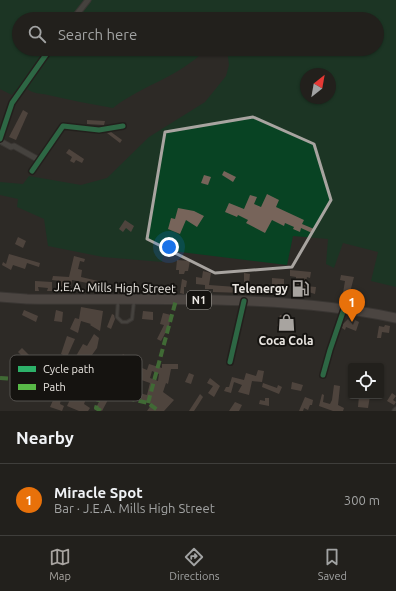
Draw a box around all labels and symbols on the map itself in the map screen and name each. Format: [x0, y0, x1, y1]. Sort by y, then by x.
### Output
north arrow [300, 68, 336, 104]
your location [159, 237, 179, 257]
fuel station icon: Telenergy [291, 279, 311, 299]
street label: J.E.A. Mills High Street [54, 280, 176, 295]
place label: Telenergy [232, 282, 289, 295]
pin: 1 [339, 289, 365, 322]
road number: N1 [187, 291, 211, 309]
shop icon: Coca Cola [276, 312, 296, 332]
place label: Coca Cola [259, 334, 313, 347]
legend [10, 355, 142, 401]
text: Cycle path [43, 363, 94, 375]
text: Path [43, 381, 66, 393]

